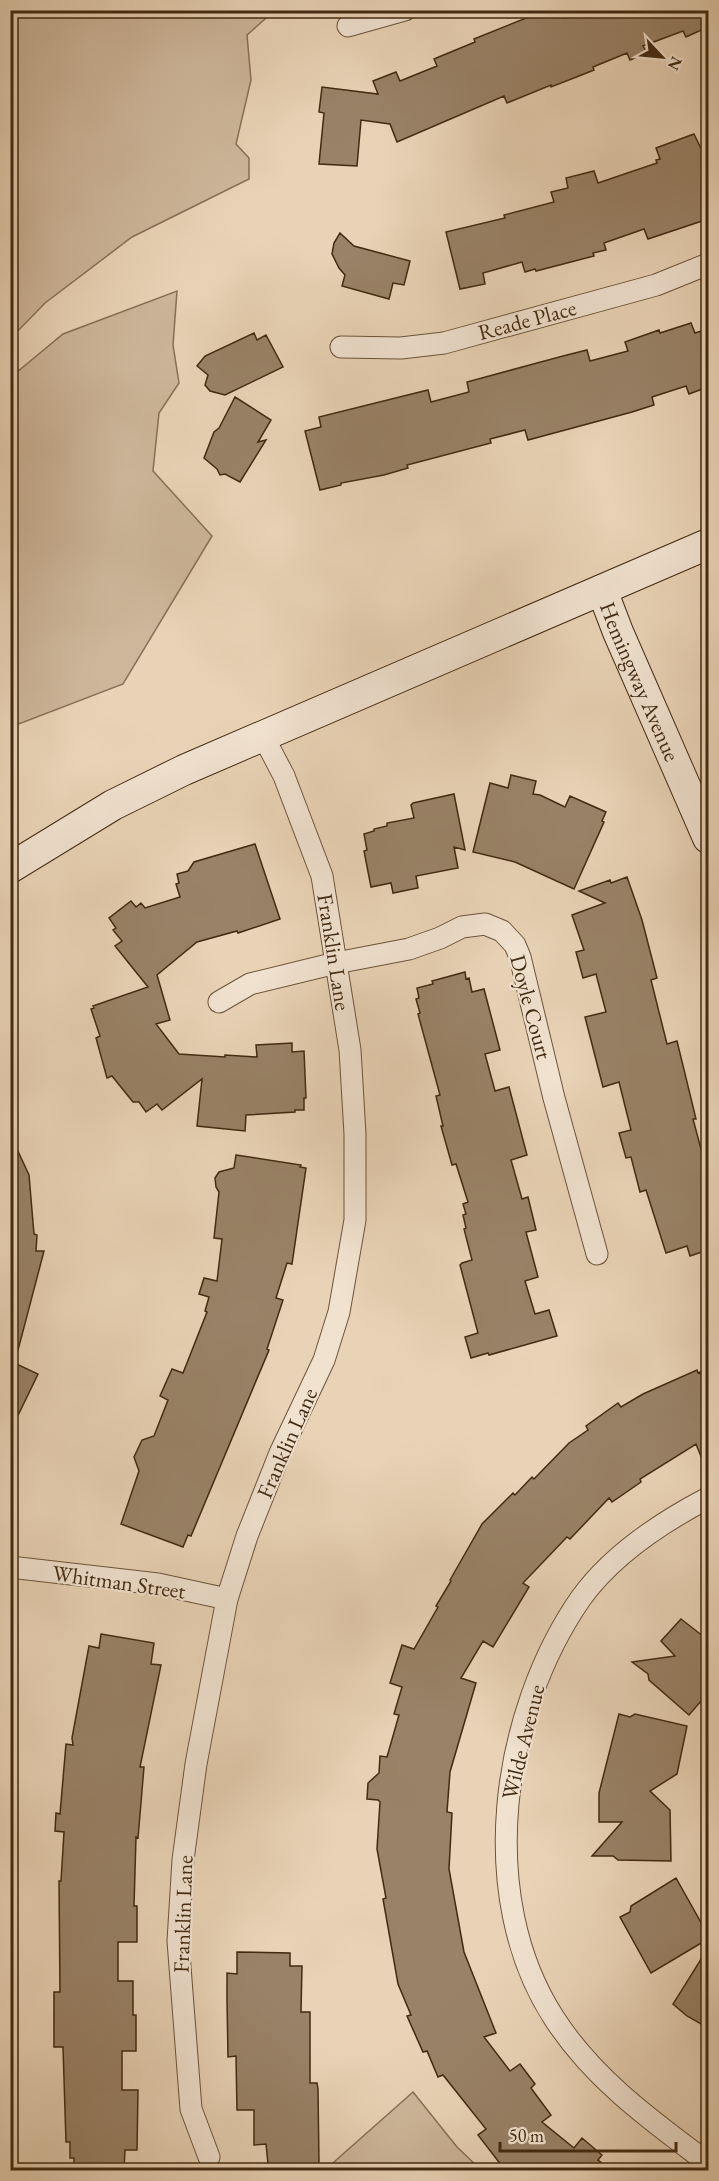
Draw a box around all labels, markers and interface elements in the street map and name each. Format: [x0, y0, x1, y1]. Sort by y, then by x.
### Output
north arrow [632, 27, 692, 87]
text: N [663, 53, 687, 74]
street label: Reade Place [475, 293, 580, 347]
street label: Hemingway Avenue [593, 598, 687, 766]
street label: Franklin Lane [310, 892, 358, 1013]
street label: Doyle Court [503, 951, 559, 1063]
street label: Franklin Lane [250, 1383, 324, 1503]
street label: Whitman Street [51, 1558, 187, 1606]
street label: Wilde Avenue [495, 1681, 551, 1803]
street label: Franklin Lane [166, 1854, 200, 1973]
scale bar [500, 2115, 676, 2153]
text: 50 m [509, 2124, 544, 2147]

